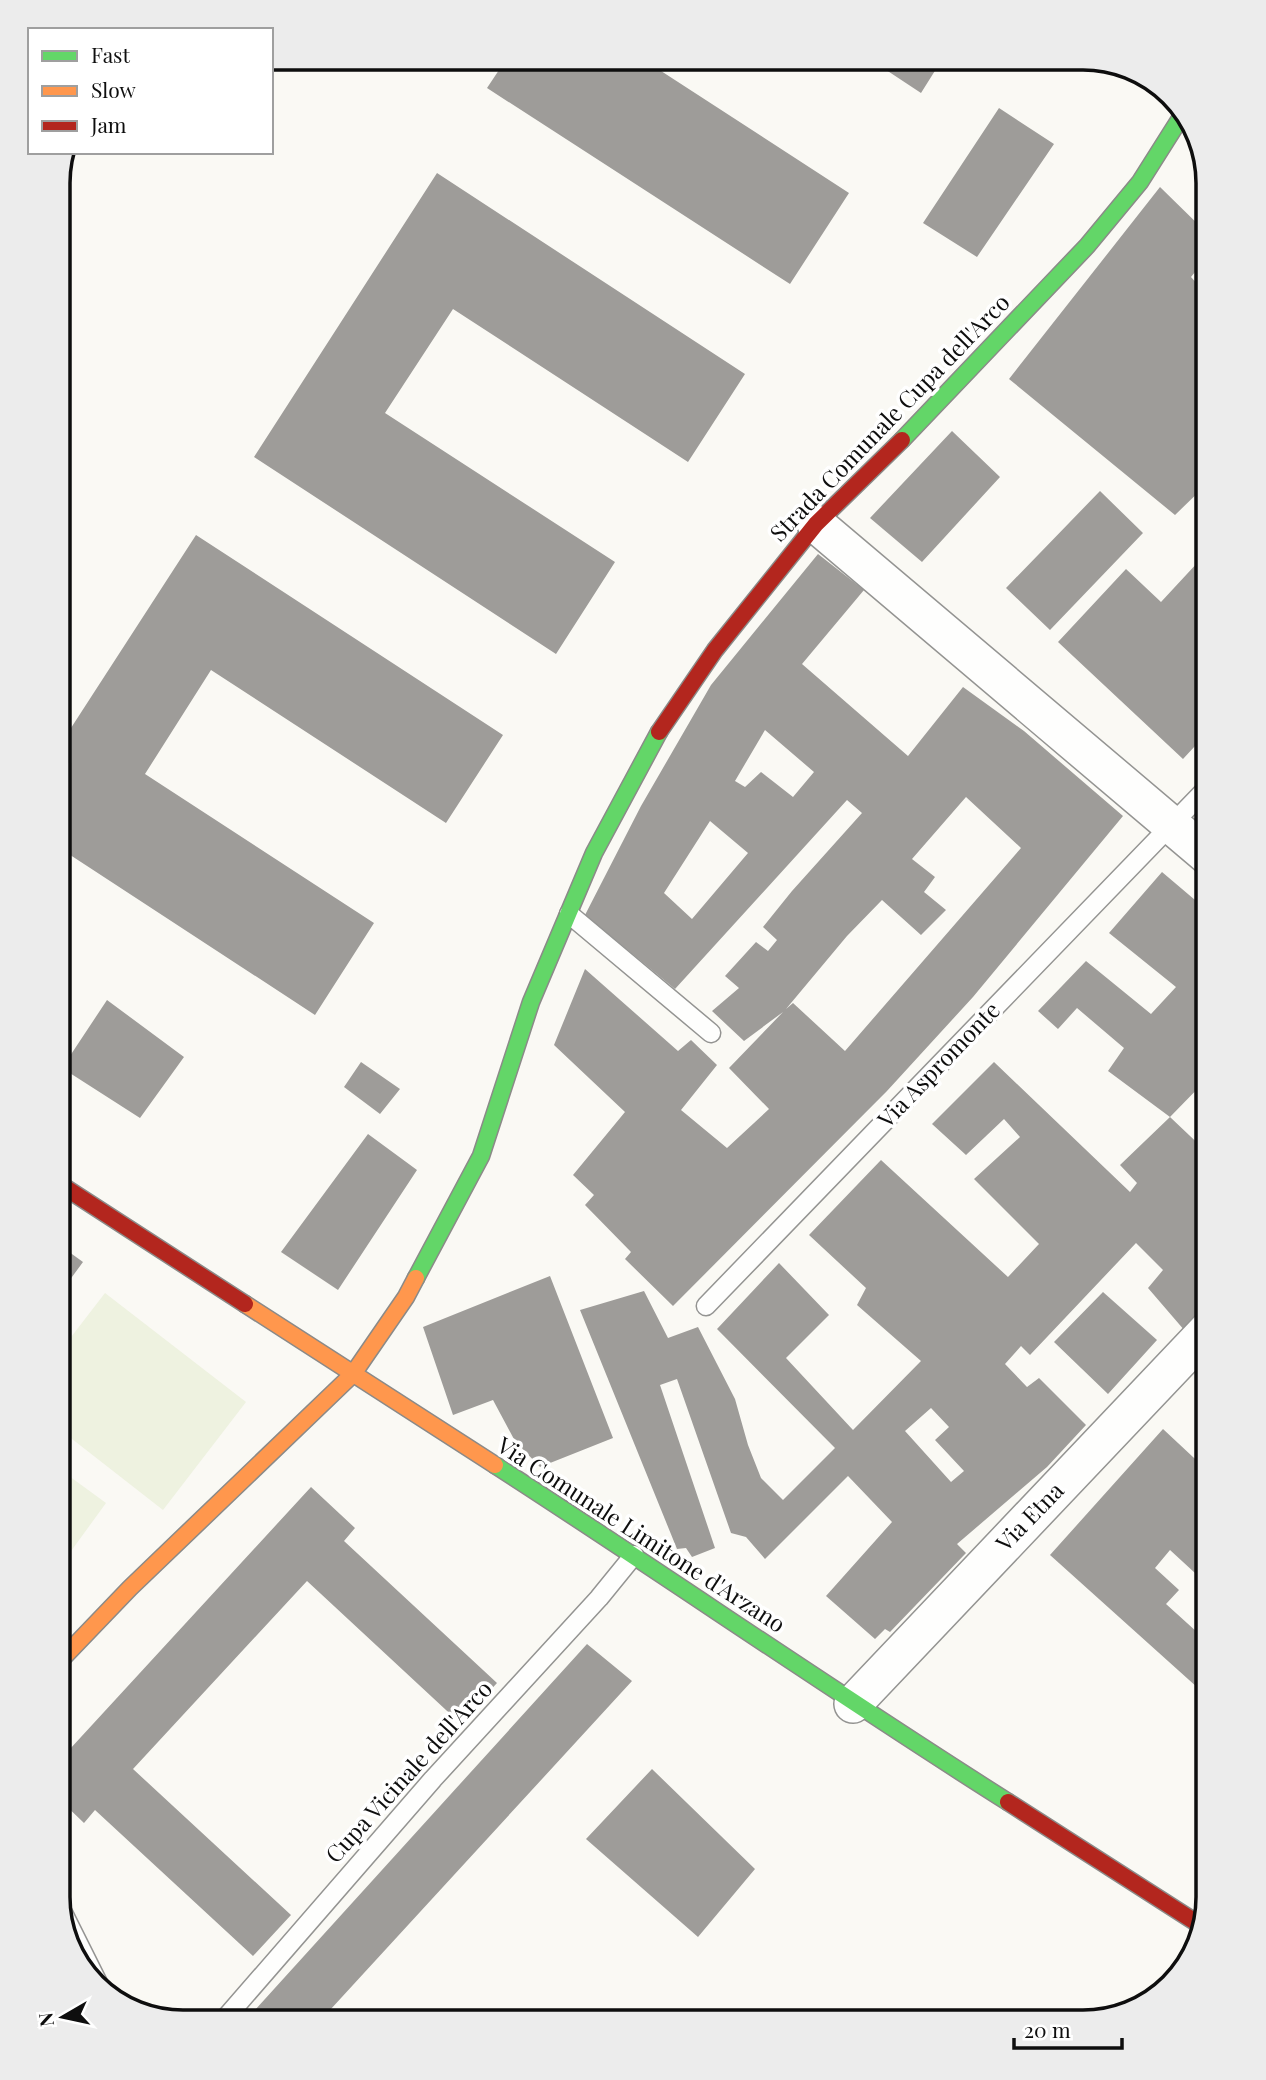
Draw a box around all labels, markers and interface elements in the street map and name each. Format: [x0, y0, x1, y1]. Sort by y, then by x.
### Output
legend [28, 28, 273, 154]
text: Fast [91, 40, 130, 68]
text: Slow [91, 75, 136, 103]
text: Jam [90, 110, 127, 138]
street label: Strada Comunale Cupa dell'Arco [762, 287, 1016, 547]
street label: Via Aspromonte [869, 994, 1006, 1134]
street label: Via Comunale Limitone d'Arzano [491, 1428, 792, 1639]
street label: Via Etna [988, 1474, 1070, 1558]
street label: Cupa Vicinale dell'Arco [318, 1673, 498, 1869]
north arrow [28, 1982, 98, 2052]
scale bar [1014, 2007, 1122, 2050]
text: N [31, 2011, 59, 2029]
text: 20 m [1024, 2015, 1071, 2043]

